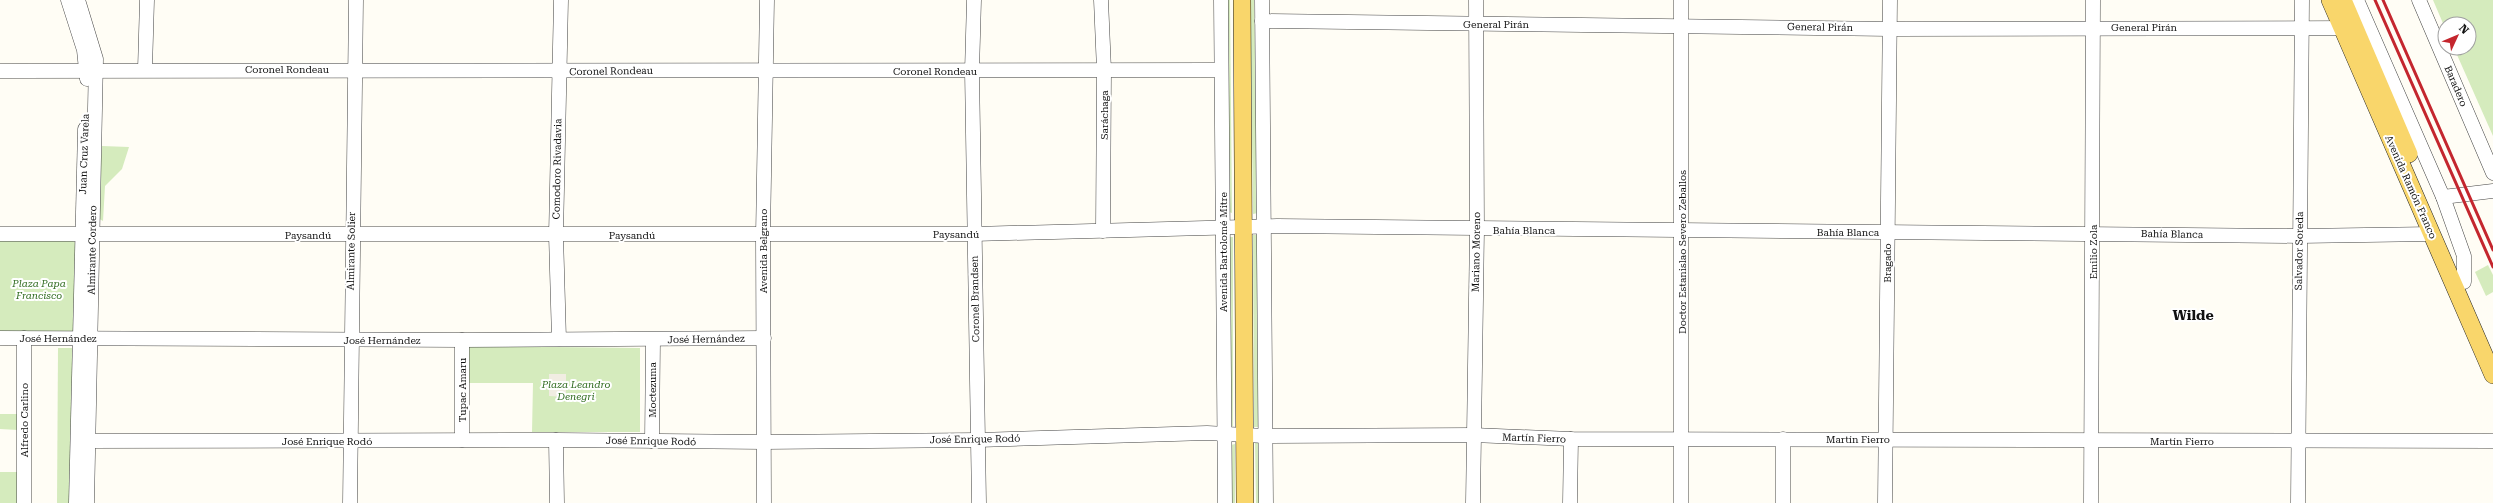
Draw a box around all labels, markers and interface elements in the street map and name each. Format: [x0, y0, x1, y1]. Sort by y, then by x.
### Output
north arrow [2437, 16, 2477, 56]
street label: General Pirán [1463, 19, 1530, 30]
street label: General Pirán [1787, 21, 1854, 33]
street label: General Pirán [2111, 22, 2178, 33]
text: N [2456, 22, 2472, 37]
street label: Coronel Rondeau [245, 64, 330, 75]
street label: Baradero [2442, 64, 2470, 108]
street label: Coronel Rondeau [569, 65, 654, 77]
street label: Coronel Rondeau [893, 66, 978, 77]
street label: Saráchaga [1099, 90, 1110, 140]
street label: Juan Cruz Varela [77, 113, 91, 194]
street label: Comodoro Rivadavia [551, 118, 563, 220]
street label: Avenida Ramón Franco [2383, 134, 2439, 240]
street label: Doctor Estanislao Severo Zeballos [1677, 170, 1688, 334]
street label: Avenida Bartolomé Mitre [1218, 191, 1229, 312]
street label: Almirante Cordero [86, 205, 98, 295]
street label: Avenida Belgrano [758, 209, 769, 293]
street label: Salvador Soreda [2293, 211, 2305, 290]
street label: Almirante Solier [345, 212, 357, 290]
street label: Mariano Moreno [1470, 212, 1482, 292]
street label: Emilio Zola [2088, 224, 2099, 279]
street label: Bahía Blanca [1493, 225, 1556, 236]
street label: Bahía Blanca [1817, 227, 1880, 238]
street label: Bahía Blanca [2141, 228, 2204, 240]
street label: Paysandú [933, 229, 980, 240]
street label: Paysandú [285, 230, 332, 241]
street label: Paysandú [609, 230, 656, 241]
street label: Bragado [1882, 243, 1893, 283]
street label: Coronel Brandsen [969, 255, 981, 342]
park label: Plaza Papa Francisco [11, 278, 66, 301]
district label: Wilde [2172, 307, 2214, 323]
street label: José Hernández [19, 333, 97, 344]
street label: José Hernández [667, 333, 745, 345]
street label: José Hernández [343, 335, 421, 346]
street label: Tupac Amaru [457, 357, 468, 422]
street label: Moctezuma [647, 362, 658, 418]
park label: Plaza Leandro Denegri [541, 379, 610, 402]
street label: Alfredo Carlino [19, 383, 30, 457]
street label: Martín Fierro [1502, 431, 1566, 445]
street label: José Enrique Rodó [930, 433, 1020, 445]
street label: Martín Fierro [1826, 434, 1890, 445]
street label: José Enrique Rodó [606, 435, 696, 447]
street label: José Enrique Rodó [282, 436, 372, 447]
street label: Martín Fierro [2150, 436, 2214, 447]

